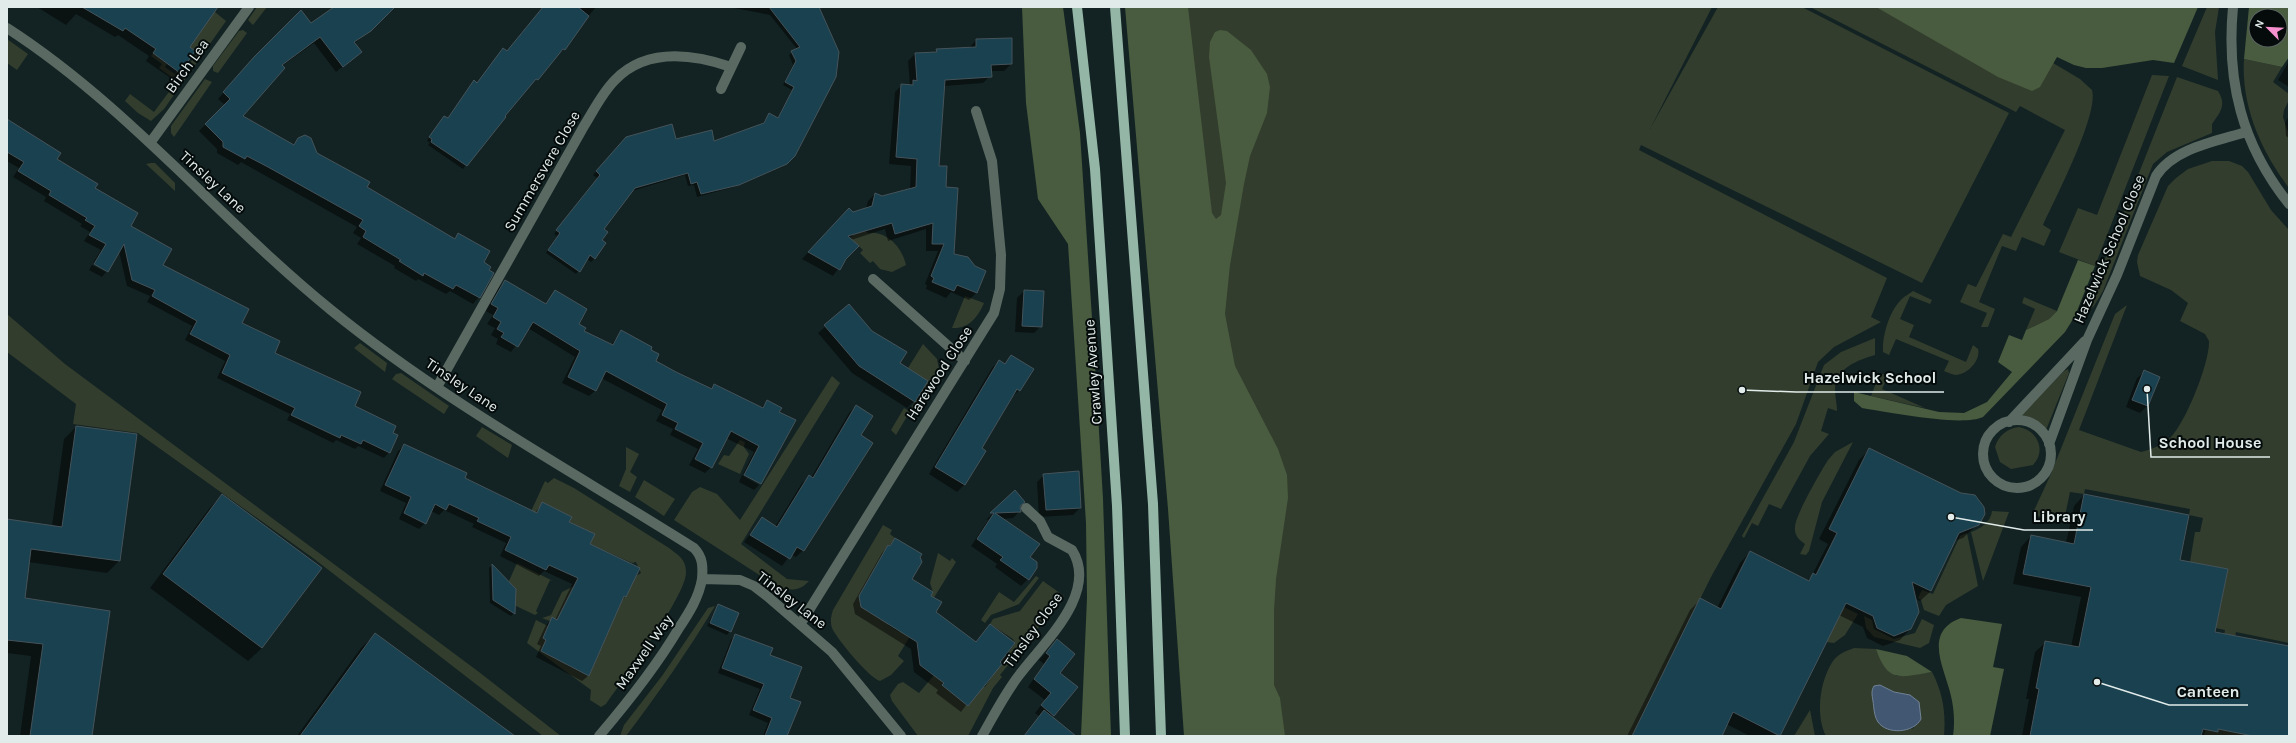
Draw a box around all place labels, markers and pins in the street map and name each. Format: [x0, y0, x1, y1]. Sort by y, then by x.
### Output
callout: Hazelwick School [1796, 364, 1944, 392]
callout: School House [2151, 429, 2270, 457]
callout: Library [2024, 502, 2093, 530]
callout: Canteen [2169, 677, 2248, 705]

